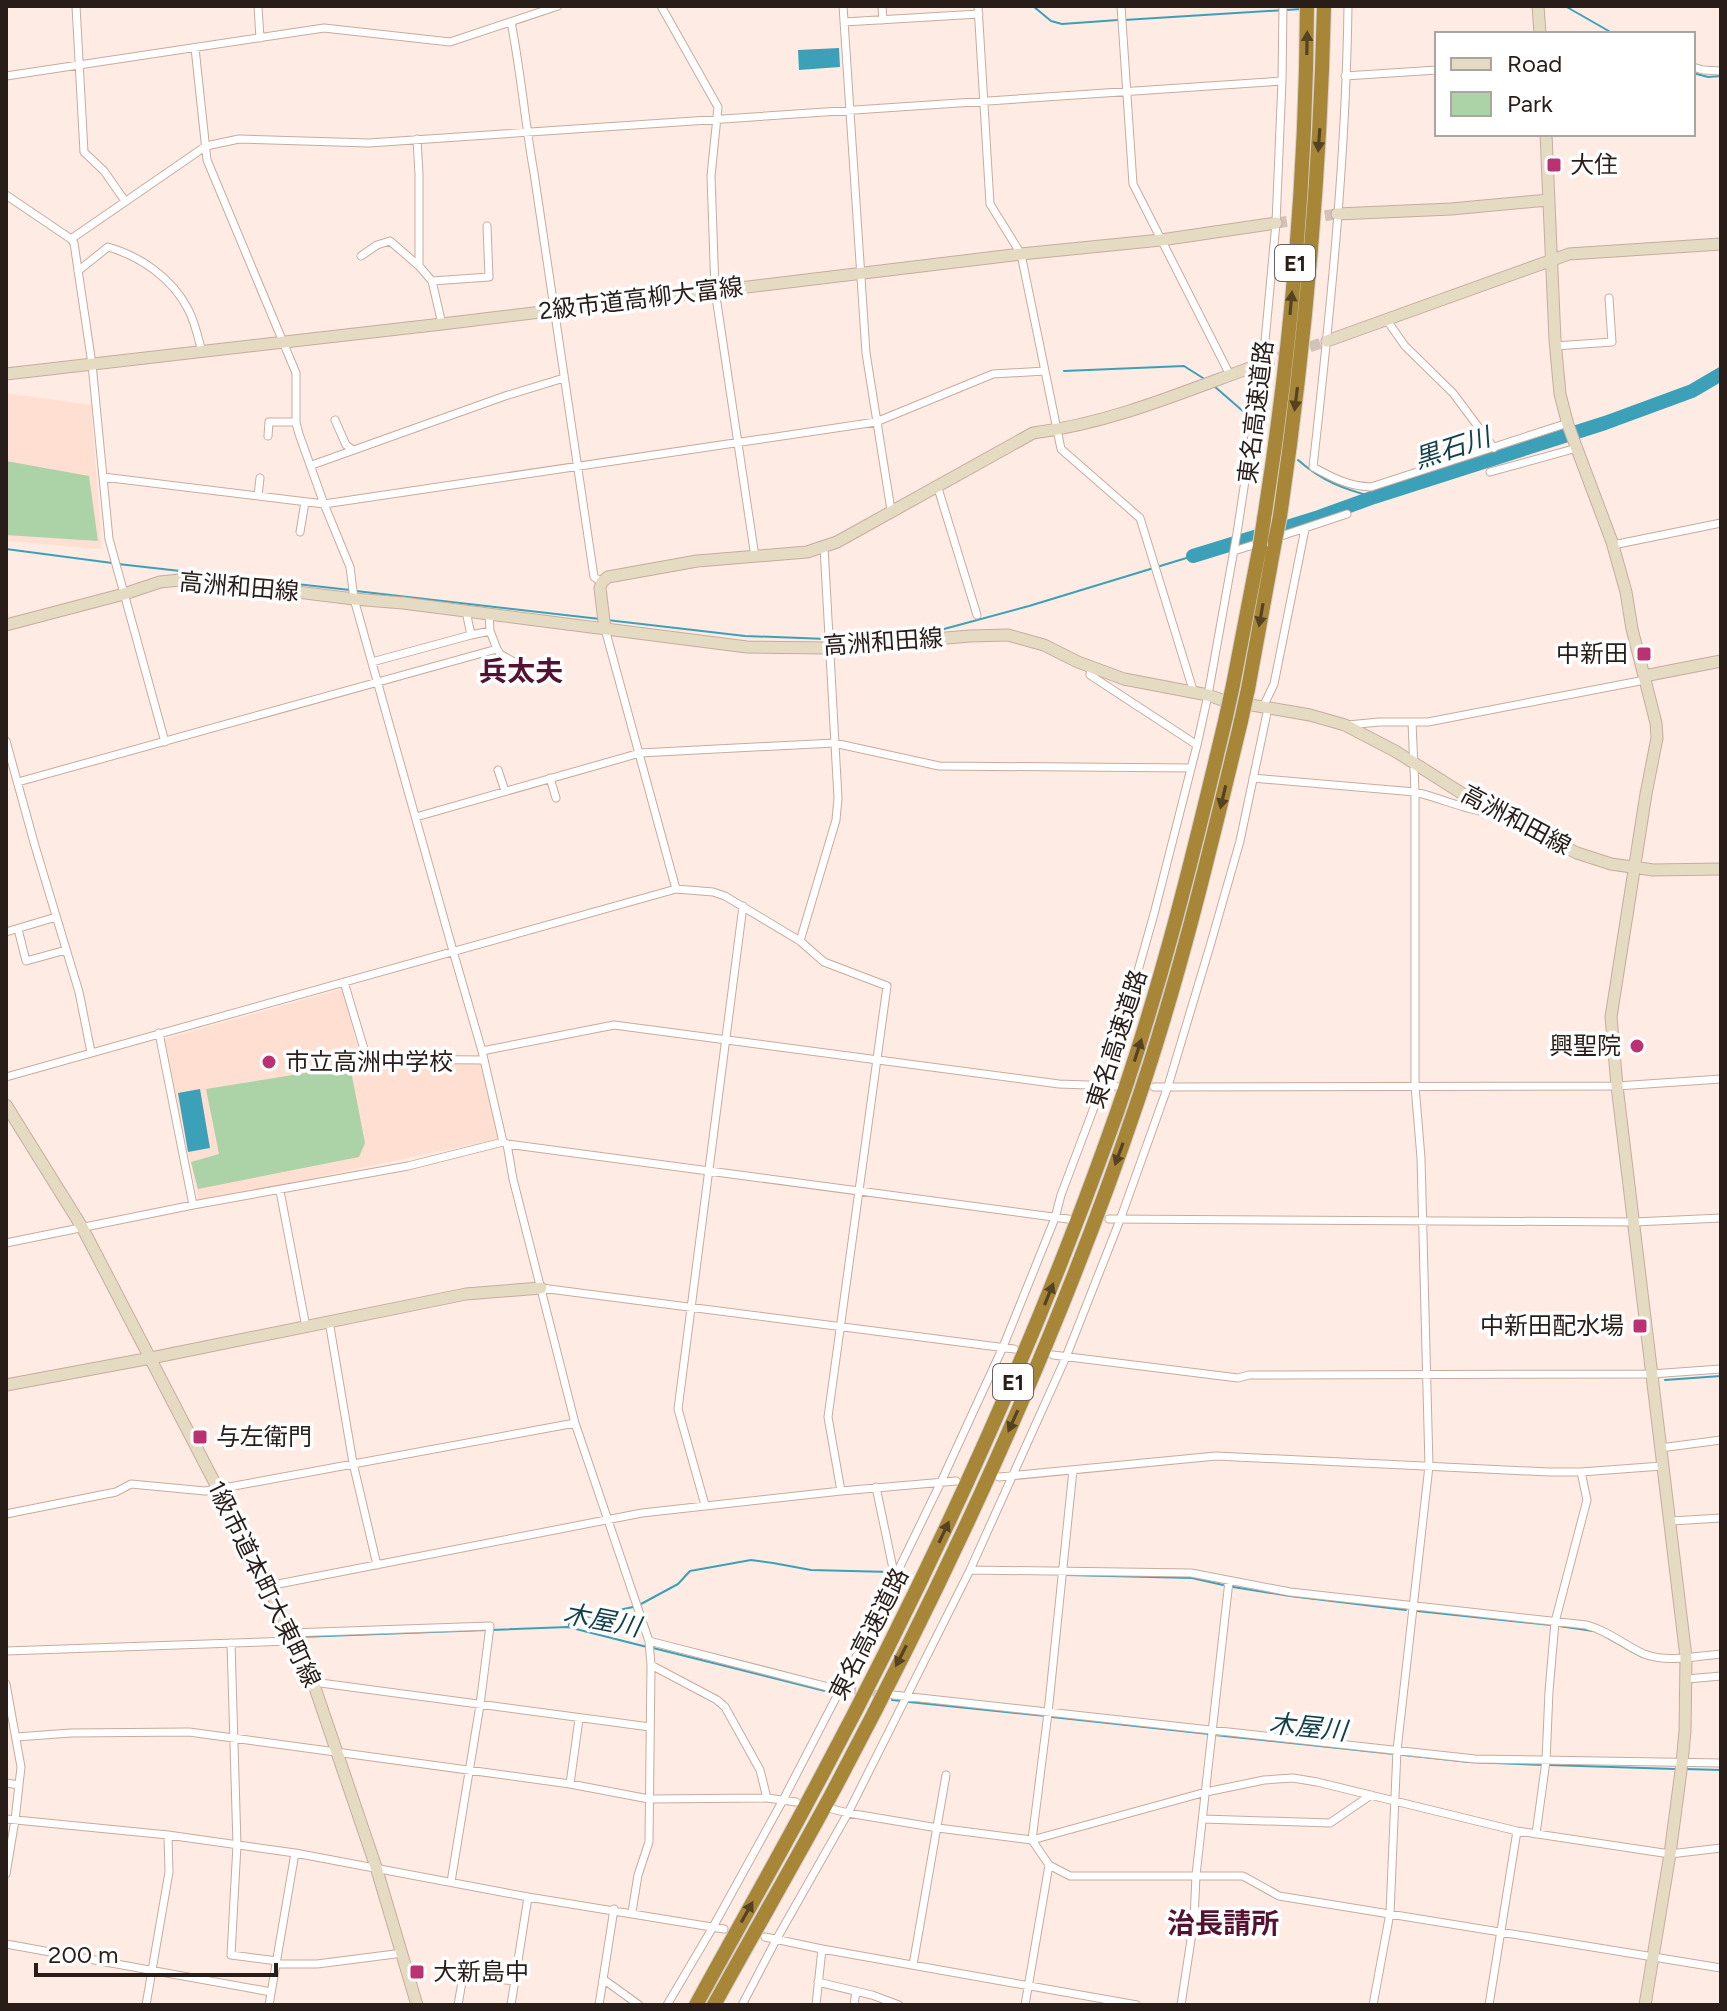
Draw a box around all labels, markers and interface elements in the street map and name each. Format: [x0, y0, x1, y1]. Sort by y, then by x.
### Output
one-way arrow [1301, 30, 1313, 55]
legend [1435, 32, 1695, 136]
text: Road [1507, 49, 1562, 78]
text: Park [1507, 89, 1553, 118]
one-way arrow [1313, 128, 1326, 153]
place label: 大住 [1570, 150, 1618, 179]
marker: 大住 [1545, 156, 1563, 174]
road number: E1 [1275, 245, 1315, 281]
street label: 2級市道高柳大富線 [537, 272, 745, 325]
one-way arrow [1285, 290, 1298, 315]
street label: 東名高速道路 [1232, 339, 1279, 485]
one-way arrow [1289, 387, 1302, 412]
water label: 黒石川 [1410, 420, 1497, 475]
street label: 高洲和田線 [178, 567, 300, 606]
one-way arrow [1255, 603, 1267, 628]
street label: 高洲和田線 [822, 623, 944, 660]
place label: 中新田 [1556, 639, 1628, 668]
marker: 中新田 [1635, 645, 1653, 663]
district label: 兵太夫 [479, 654, 563, 688]
street label: 高洲和田線 [1456, 779, 1576, 861]
one-way arrow [1216, 784, 1229, 809]
street label: 東名高速道路 [1080, 966, 1153, 1112]
place label: 興聖院 [1549, 1031, 1621, 1060]
marker: 興聖院 [1628, 1037, 1646, 1055]
one-way arrow [1132, 1038, 1144, 1062]
place label: 市立高洲中学校 [285, 1047, 453, 1076]
marker: 市立高洲中学校 [260, 1053, 278, 1071]
one-way arrow [1112, 1142, 1125, 1166]
one-way arrow [1043, 1282, 1056, 1306]
place label: 中新田配水場 [1480, 1311, 1624, 1340]
marker: 中新田配水場 [1631, 1317, 1649, 1335]
road number: E1 [993, 1364, 1033, 1400]
one-way arrow [1006, 1409, 1020, 1433]
place label: 与左衛門 [216, 1422, 312, 1451]
marker: 与左衛門 [191, 1428, 209, 1446]
street label: 1級市道本町大東町線 [202, 1476, 327, 1692]
one-way arrow [937, 1521, 951, 1544]
street label: 東名高速道路 [823, 1563, 914, 1705]
water label: 木屋川 [561, 1597, 646, 1644]
one-way arrow [895, 1645, 909, 1667]
water label: 木屋川 [1268, 1707, 1351, 1747]
one-way arrow [740, 1901, 754, 1924]
district label: 治長請所 [1167, 1906, 1279, 1940]
scale bar [36, 1927, 276, 1977]
text: 200 m [48, 1940, 119, 1969]
place label: 大新島中 [433, 1957, 529, 1986]
marker: 大新島中 [408, 1963, 426, 1981]

